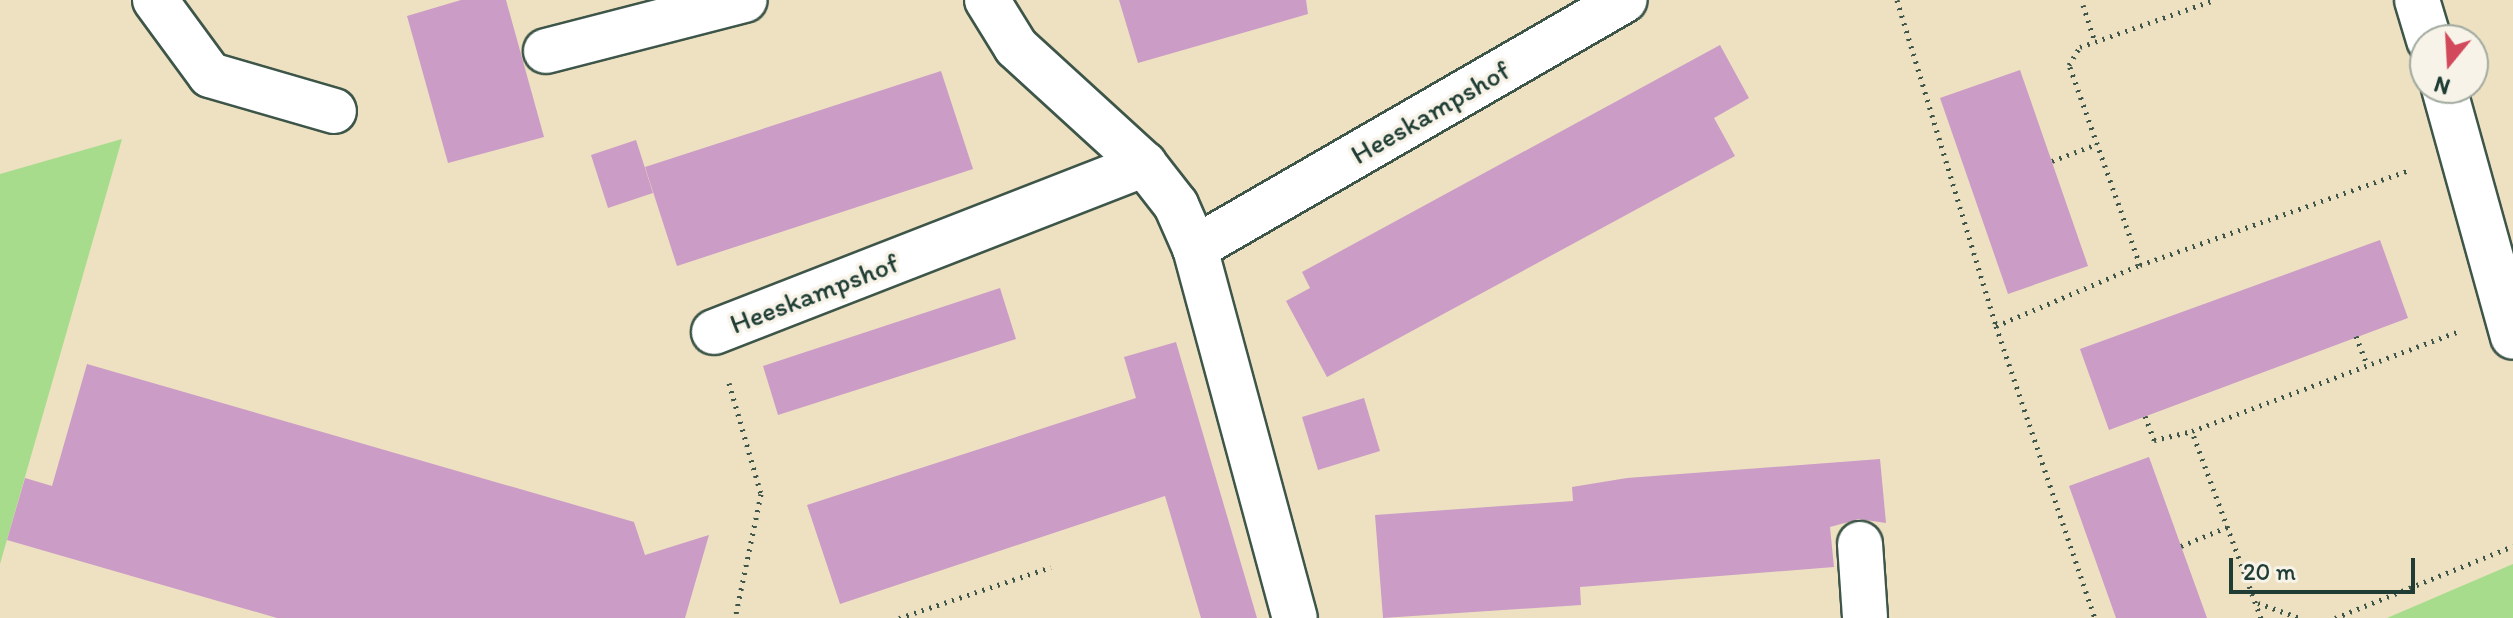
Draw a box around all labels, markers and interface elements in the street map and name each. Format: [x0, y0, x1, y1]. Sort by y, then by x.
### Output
north arrow [2409, 24, 2489, 104]
street label: Heeskampshof [1345, 53, 1515, 171]
text: N [2431, 70, 2453, 101]
street label: Heeskampshof [725, 245, 903, 341]
scale bar [2233, 542, 2419, 592]
text: 20 m [2243, 557, 2296, 586]

